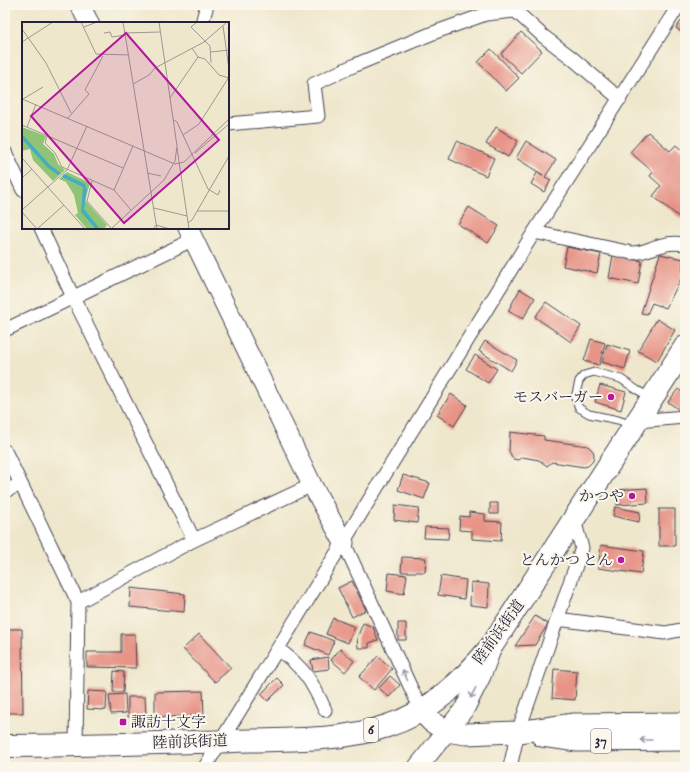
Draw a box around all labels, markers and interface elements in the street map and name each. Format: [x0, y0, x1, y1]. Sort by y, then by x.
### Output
inset map [22, 22, 229, 229]
place label: モスバーガー [513, 388, 603, 407]
marker: モスバーガー [606, 392, 616, 402]
place label: かつや [579, 487, 624, 506]
marker: かつや [627, 491, 637, 501]
place label: とんかつ とん [520, 551, 613, 570]
marker: とんかつ とん [616, 555, 626, 565]
street label: 陸前浜街道 [469, 596, 529, 668]
one-way arrow [401, 669, 408, 681]
one-way arrow [468, 687, 476, 699]
place label: 諏訪十文字 [131, 713, 206, 732]
marker: 諏訪十文字 [118, 717, 128, 727]
road number: 6 [364, 718, 378, 742]
road number: 37 [591, 729, 611, 753]
street label: 陸前浜街道 [152, 731, 228, 753]
one-way arrow [640, 736, 653, 744]

